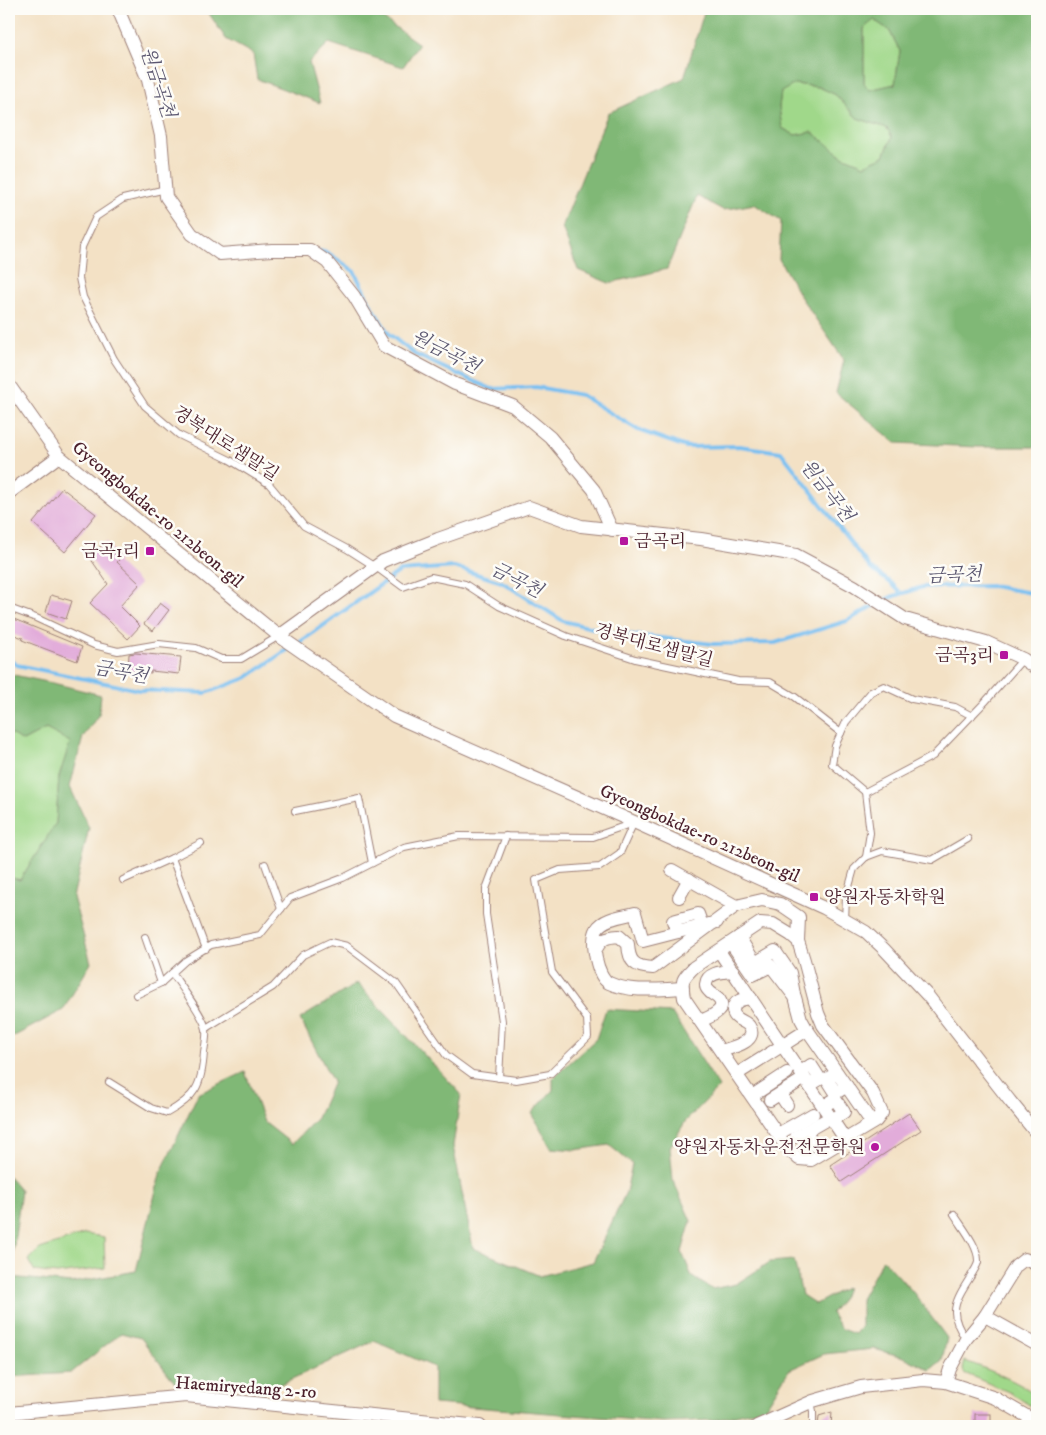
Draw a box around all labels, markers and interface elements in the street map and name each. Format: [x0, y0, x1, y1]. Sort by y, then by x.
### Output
water label: 원금곡천 [135, 44, 180, 122]
water label: 원금곡천 [407, 325, 485, 380]
street label: 경복대로샘말길 [168, 401, 282, 486]
street label: Gyeongbokdae-ro 212beon-gil [67, 437, 248, 593]
water label: 원금곡천 [795, 455, 859, 528]
place label: 금곡리 [634, 531, 686, 553]
marker: 금곡리 [618, 535, 630, 547]
place label: 금곡1리 [81, 541, 140, 563]
marker: 금곡1리 [144, 545, 156, 557]
water label: 금곡천 [487, 558, 548, 604]
water label: 금곡천 [926, 563, 984, 588]
street label: 경복대로샘말길 [592, 620, 715, 672]
place label: 금곡3리 [935, 645, 994, 667]
marker: 금곡3리 [998, 649, 1010, 661]
water label: 금곡천 [92, 656, 151, 689]
street label: Gyeongbokdae-ro 212beon-gil [596, 780, 804, 888]
place label: 양원자동차학원 [824, 887, 946, 909]
marker: 양원자동차학원 [808, 891, 820, 903]
place label: 양원자동차운전전문학원 [674, 1137, 865, 1159]
marker: 양원자동차운전전문학원 [869, 1141, 881, 1153]
street label: Haemiryedang 2-ro [175, 1372, 317, 1404]

